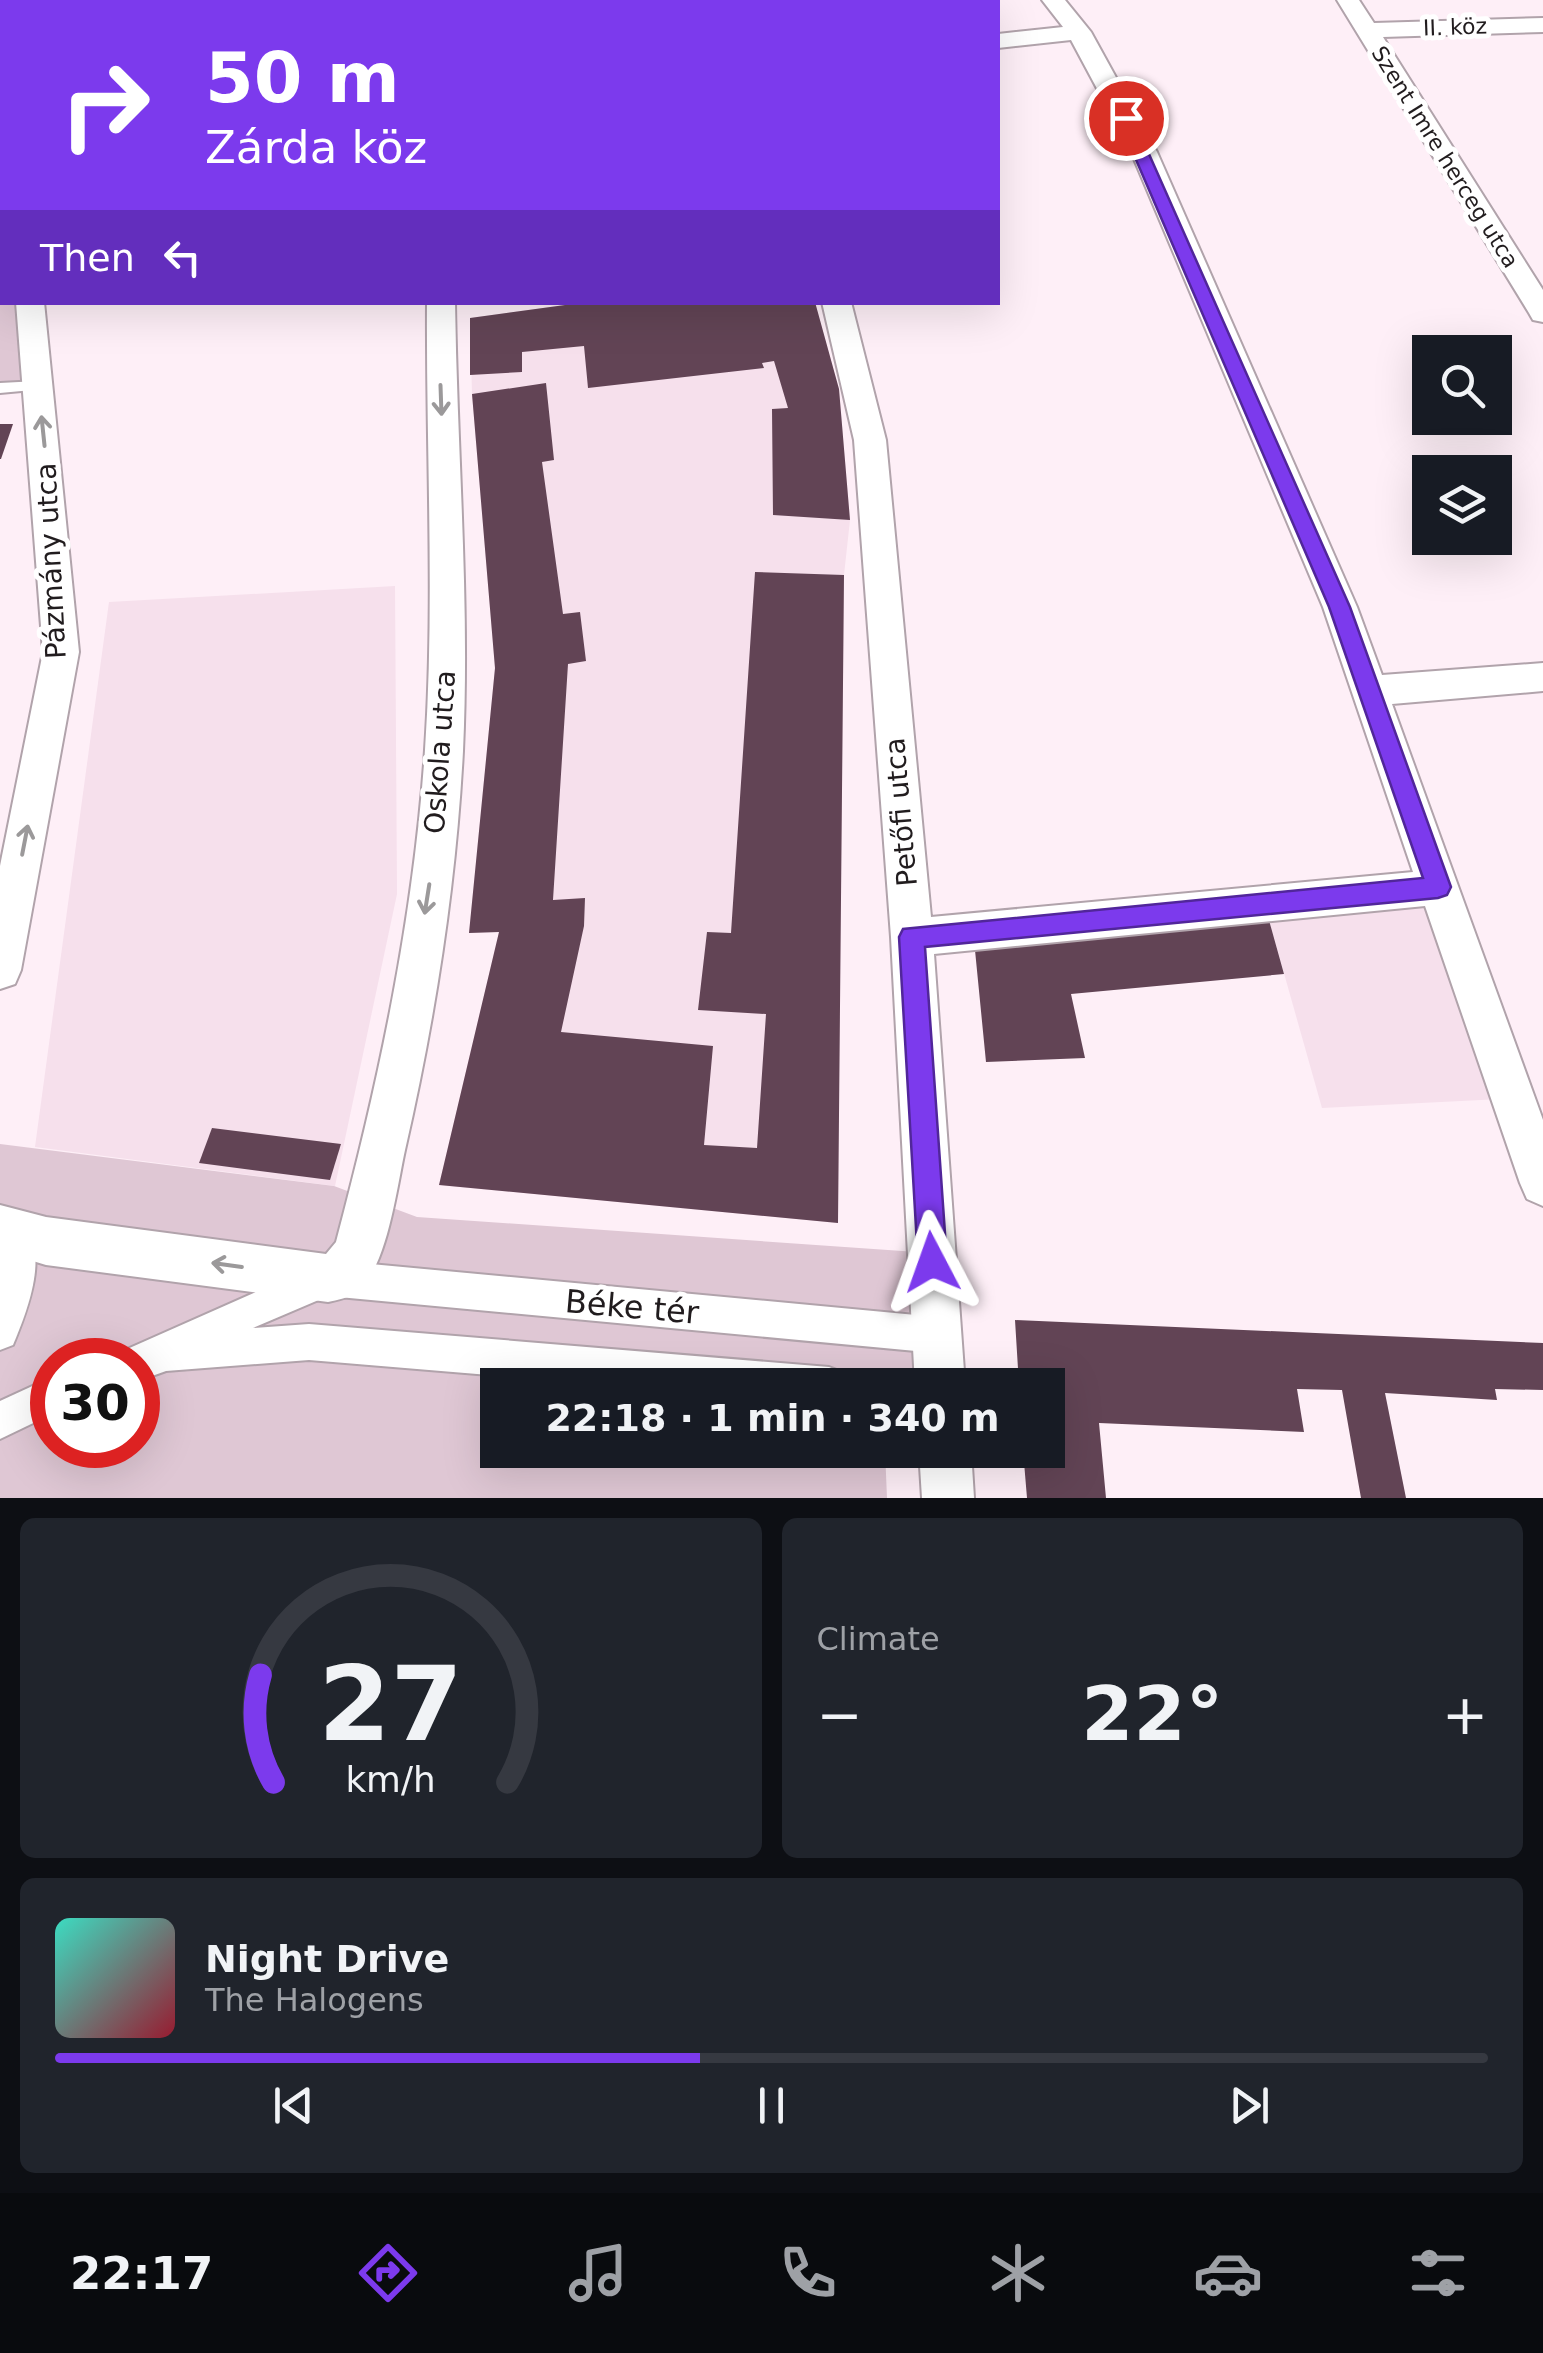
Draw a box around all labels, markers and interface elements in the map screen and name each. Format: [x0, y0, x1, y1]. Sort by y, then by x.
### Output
street label: II. köz [1423, 13, 1487, 41]
text: 50 m [205, 37, 400, 119]
icon: right [40, 40, 170, 170]
street label: Szent Imre herceg utca [1366, 42, 1524, 272]
pin [1084, 76, 1169, 161]
icon: arrive [1099, 91, 1154, 146]
text: Zárda köz [205, 121, 427, 174]
icon: left [155, 230, 210, 285]
text: Then [40, 236, 135, 280]
map controls [1412, 335, 1512, 555]
button: search [1412, 335, 1512, 435]
one-way arrow [432, 383, 451, 415]
one-way arrow [33, 415, 52, 447]
button: layers [1412, 455, 1512, 555]
street label: Pázmány utca [29, 462, 73, 660]
street label: Oskola utca [418, 669, 462, 835]
street label: Petőfi utca [878, 736, 924, 888]
one-way arrow [16, 824, 35, 857]
one-way arrow [417, 882, 436, 915]
position arrow [880, 1210, 984, 1314]
one-way arrow [211, 1255, 243, 1274]
street label: Béke tér [563, 1282, 701, 1332]
speed limit sign: 30 [30, 1338, 160, 1468]
text: 22:18 · 1 min · 340 m [545, 1396, 1000, 1440]
text: Climate [817, 1620, 940, 1658]
text: 27 [318, 1643, 463, 1765]
text: 22° [1081, 1670, 1223, 1758]
text: − [817, 1683, 863, 1747]
text: + [1442, 1683, 1488, 1747]
text: km/h [346, 1759, 436, 1800]
text: Night Drive [205, 1937, 449, 1981]
text: The Halogens [205, 1981, 424, 2019]
icon: previous [266, 2078, 321, 2133]
icon: pause [744, 2078, 799, 2133]
icon: next [1222, 2078, 1277, 2133]
icon: directions [353, 2238, 423, 2308]
icon: music [563, 2238, 633, 2308]
icon: phone [773, 2238, 843, 2308]
icon: climate [983, 2238, 1053, 2308]
icon: car [1193, 2238, 1263, 2308]
icon: filters [1403, 2238, 1473, 2308]
text: 22:17 [70, 2247, 213, 2300]

